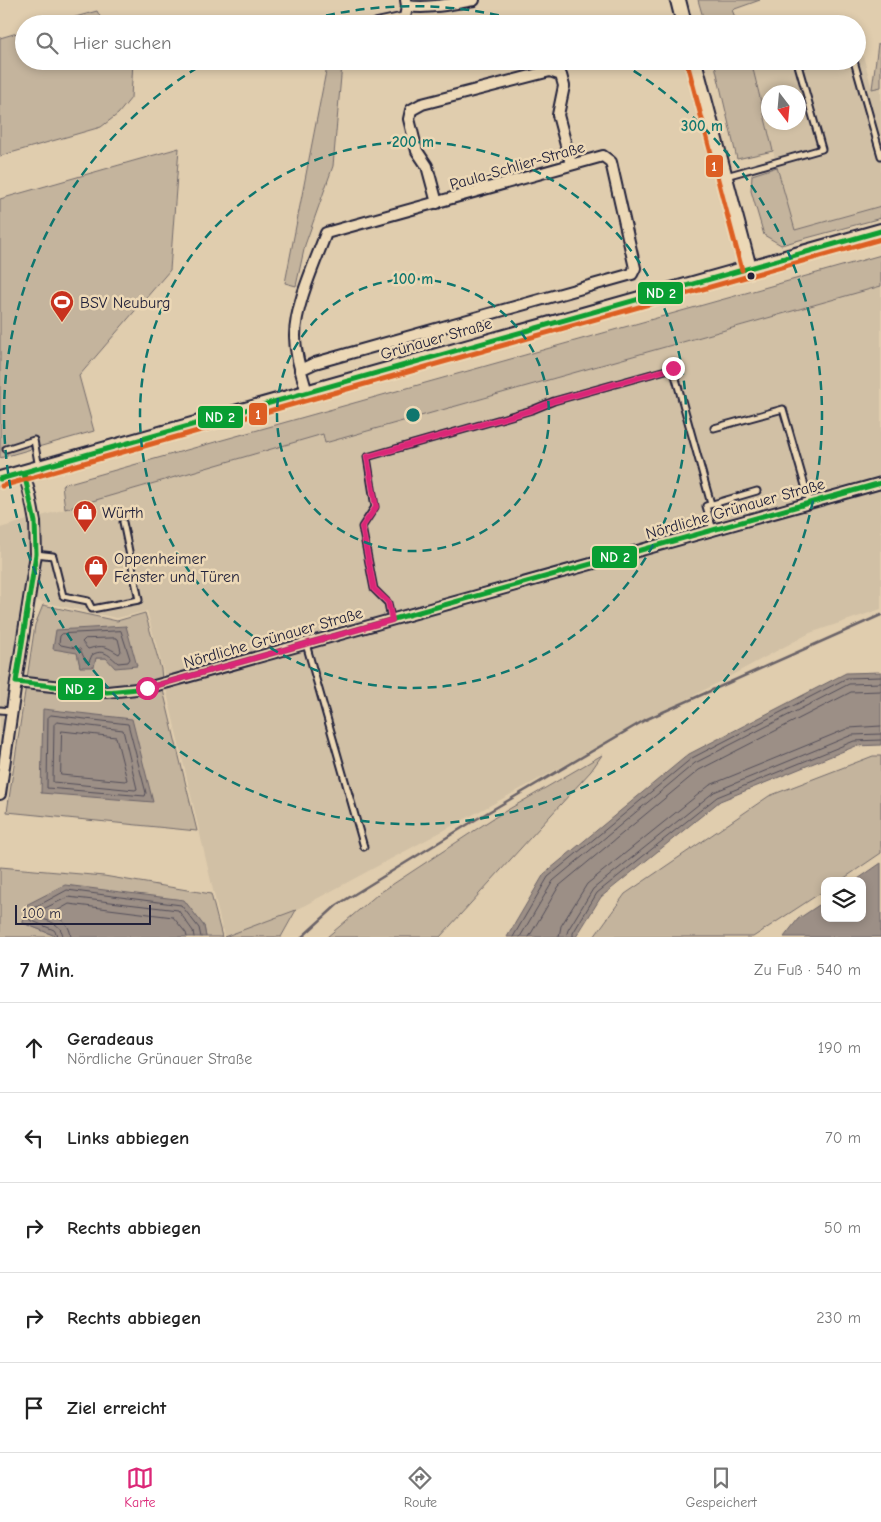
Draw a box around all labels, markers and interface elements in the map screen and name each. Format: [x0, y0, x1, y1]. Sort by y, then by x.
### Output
search box [15, 15, 866, 70]
icon: search [33, 29, 61, 57]
text: Hier suchen [73, 32, 171, 54]
north arrow [761, 85, 806, 130]
text: 300 m [681, 117, 723, 135]
text: 200 m [392, 133, 434, 151]
street label: Paula-Schlier-Straße [448, 138, 587, 194]
line badge: 1 [705, 154, 724, 178]
text: 1 [711, 158, 717, 175]
text: 100 m [393, 270, 433, 288]
unlabelled marker [746, 271, 756, 281]
line badge: ND 2 [637, 281, 684, 305]
text: ND 2 [646, 285, 676, 302]
sports icon: BSV Neuburg [49, 289, 75, 323]
place label: BSV Neuburg [80, 294, 170, 312]
street label: Grünauer Straße [378, 314, 494, 363]
route end [662, 357, 685, 380]
line badge: 1 [248, 402, 268, 426]
line badge: ND 2 [197, 405, 244, 429]
text: 1 [255, 406, 261, 423]
centre of rings [404, 406, 422, 424]
text: ND 2 [205, 409, 235, 426]
street label: Nördliche Grünauer Straße [644, 475, 827, 543]
shop icon: Würth [72, 499, 98, 533]
place label: Würth [102, 504, 144, 522]
line badge: ND 2 [591, 545, 638, 569]
text: ND 2 [600, 549, 630, 566]
place label: Oppenheimer Fenster und Türen [114, 550, 240, 586]
shop icon: Oppenheimer Fenster und Türen [83, 554, 109, 588]
street label: Nördliche Grünauer Straße [182, 604, 365, 672]
line badge: ND 2 [57, 677, 104, 701]
route start [136, 677, 159, 700]
text: ND 2 [65, 681, 95, 698]
map controls [821, 877, 866, 922]
button: layers [821, 877, 866, 922]
scale bar [15, 902, 151, 925]
text: 100 m [22, 905, 61, 922]
text: 7 Min. [20, 958, 74, 982]
text: Zu Fuß · 540 m [754, 961, 861, 979]
text: Geradeaus [67, 1028, 153, 1050]
icon: ahead [20, 1034, 48, 1062]
text: 190 m [818, 1039, 861, 1057]
text: Nördliche Grünauer Straße [67, 1050, 252, 1068]
icon: left [20, 1124, 48, 1152]
text: Links abbiegen [67, 1127, 189, 1149]
text: 70 m [825, 1129, 861, 1147]
icon: right [20, 1214, 48, 1242]
text: Rechts abbiegen [67, 1217, 201, 1239]
text: 50 m [824, 1219, 861, 1237]
icon: right [20, 1304, 48, 1332]
text: Rechts abbiegen [67, 1307, 201, 1329]
text: 230 m [816, 1309, 861, 1327]
icon: arrive [20, 1394, 48, 1422]
text: Ziel erreicht [67, 1397, 166, 1419]
tab: Karte [124, 1464, 155, 1511]
tab: Route [404, 1464, 437, 1511]
tab: Gespeichert [685, 1464, 757, 1511]

